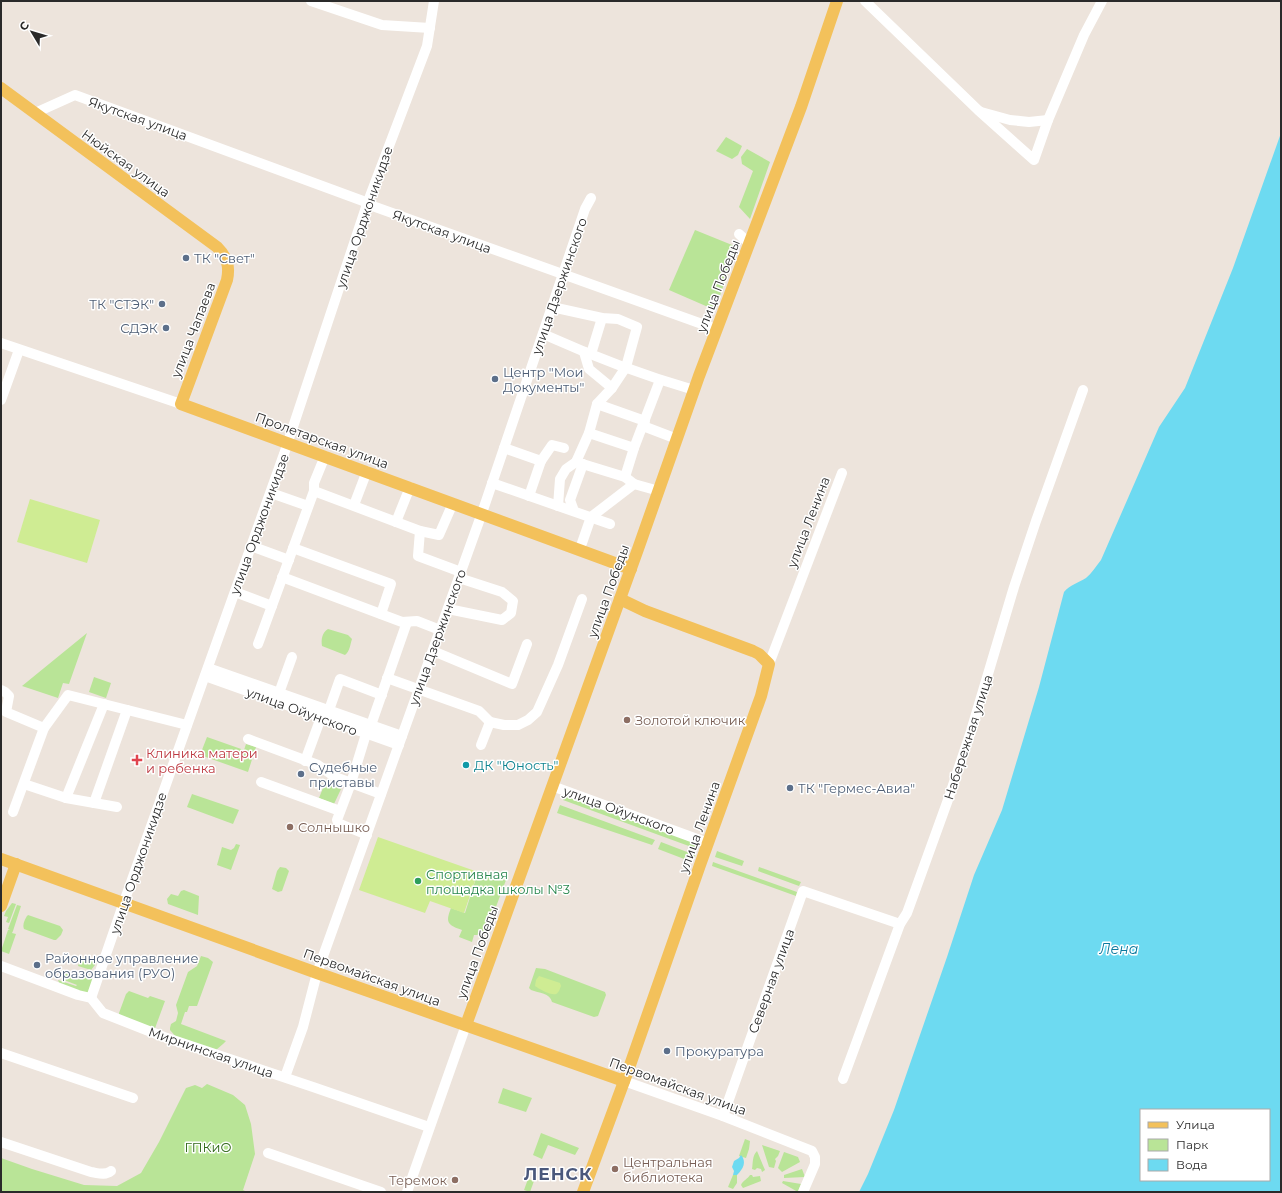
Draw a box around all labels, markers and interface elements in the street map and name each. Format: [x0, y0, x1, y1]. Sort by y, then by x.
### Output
north arrow [12, 12, 52, 52]
text: С [16, 18, 32, 33]
street label: Якутская улица [86, 93, 190, 143]
street label: Нюйская улица [79, 126, 173, 200]
street label: улица Орджоникидзе [332, 144, 396, 291]
street label: Якутская улица [390, 206, 494, 256]
street label: улица Дзержинского [528, 216, 590, 357]
street label: улица Победы [693, 237, 743, 336]
place label: ТК "Свет" [194, 250, 255, 266]
marker: ТК "Свет" [181, 253, 191, 263]
street label: улица Чапаева [167, 280, 219, 381]
place label: ТК "СТЭК" [89, 296, 154, 312]
marker: ТК "СТЭК" [157, 299, 167, 309]
place label: СДЭК [120, 320, 158, 336]
marker: СДЭК [161, 323, 171, 333]
place label: Центр "Мои Документы" [503, 364, 584, 395]
marker: Центр "Мои Документы" [490, 374, 500, 384]
street label: Пролетарская улица [253, 408, 391, 472]
street label: улица Орджоникидзе [226, 451, 292, 598]
street label: улица Ленина [783, 474, 833, 571]
street label: улица Победы [583, 542, 632, 641]
street label: улица Дзержинского [405, 567, 469, 708]
street label: Набережная улица [940, 672, 996, 802]
street label: улица Ойунского [243, 683, 360, 739]
place label: Золотой ключик [635, 712, 746, 728]
marker: Золотой ключик [622, 715, 632, 725]
place label: Клиника матери и ребенка [146, 745, 258, 776]
marker: Клиника матери и ребенка [131, 754, 143, 766]
place label: ДК "Юность" [474, 757, 558, 773]
place label: Судебные приставы [309, 759, 377, 790]
marker: ДК "Юность" [461, 760, 471, 770]
marker: Судебные приставы [296, 769, 306, 779]
street label: улица Ленина [675, 779, 723, 876]
place label: ТК "Гермес-Авиа" [798, 780, 915, 796]
street label: улица Ойунского [560, 782, 677, 838]
marker: ТК "Гермес-Авиа" [785, 783, 795, 793]
street label: улица Орджоникидзе [106, 790, 170, 937]
place label: Солнышко [298, 819, 370, 835]
marker: Солнышко [285, 822, 295, 832]
place label: Спортивная площадка школы №3 [426, 866, 570, 897]
marker: Спортивная площадка школы №3 [413, 876, 423, 886]
street label: улица Победы [452, 903, 501, 1002]
street label: Северная улица [745, 927, 797, 1035]
water label: Лена [1099, 940, 1138, 958]
street label: Первомайская улица [301, 945, 443, 1009]
place label: Районное управление образования (РУО) [45, 950, 198, 981]
marker: Районное управление образования (РУО) [32, 960, 42, 970]
street label: Мирнинская улица [146, 1023, 276, 1081]
place label: Прокуратура [675, 1043, 764, 1059]
marker: Прокуратура [662, 1046, 672, 1056]
street label: Первомайская улица [607, 1054, 749, 1118]
legend [1140, 1109, 1270, 1181]
text: Улица [1176, 1117, 1215, 1132]
text: Парк [1176, 1137, 1208, 1152]
park label: ГПКиО [184, 1139, 232, 1155]
place label: Центральная библиотека [623, 1154, 713, 1185]
text: Вода [1176, 1157, 1207, 1172]
district label: ЛЕНСК [524, 1164, 592, 1184]
marker: Центральная библиотека [610, 1164, 620, 1174]
place label: Теремок [389, 1172, 447, 1188]
marker: Теремок [450, 1175, 460, 1185]

